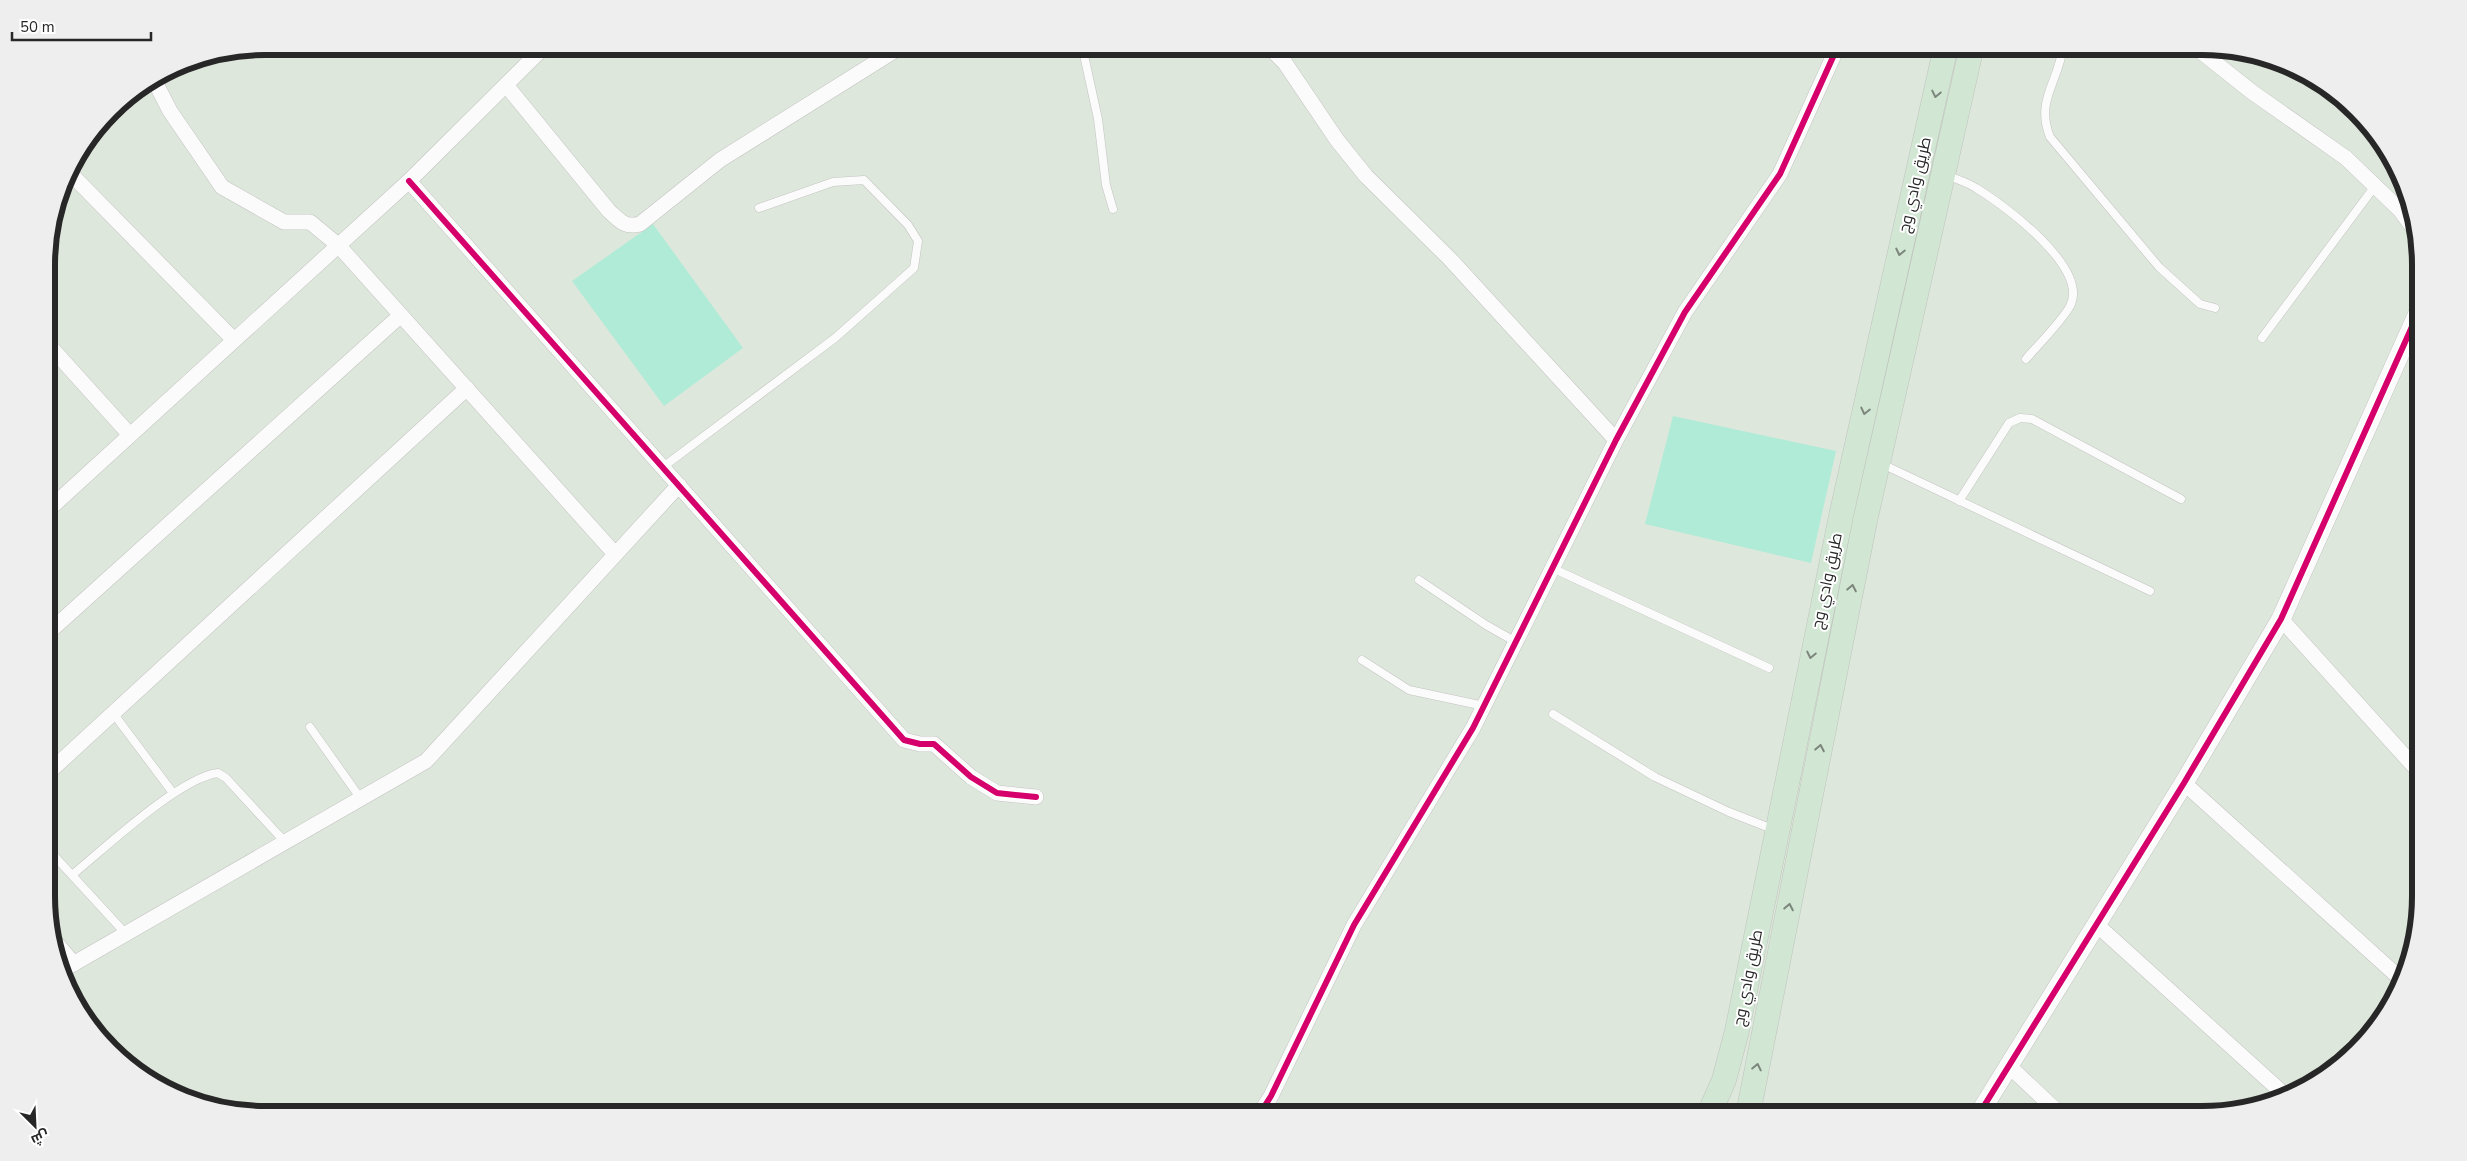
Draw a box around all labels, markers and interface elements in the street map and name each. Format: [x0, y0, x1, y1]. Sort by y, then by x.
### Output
scale bar [12, 10, 151, 42]
text: 50 m [20, 17, 55, 37]
one-way arrow [1931, 89, 1942, 98]
street label: طريق وادي وج [1893, 135, 1939, 236]
one-way arrow [1895, 248, 1906, 257]
one-way arrow [1860, 407, 1870, 415]
street label: طريق وادي وج [1806, 531, 1850, 632]
one-way arrow [1846, 584, 1856, 593]
one-way arrow [1807, 651, 1817, 660]
one-way arrow [1815, 743, 1825, 752]
one-way arrow [1783, 903, 1794, 912]
street label: طريق وادي وج [1728, 928, 1770, 1029]
one-way arrow [1752, 1062, 1762, 1071]
north arrow [10, 1101, 60, 1151]
text: ش [28, 1125, 52, 1150]

